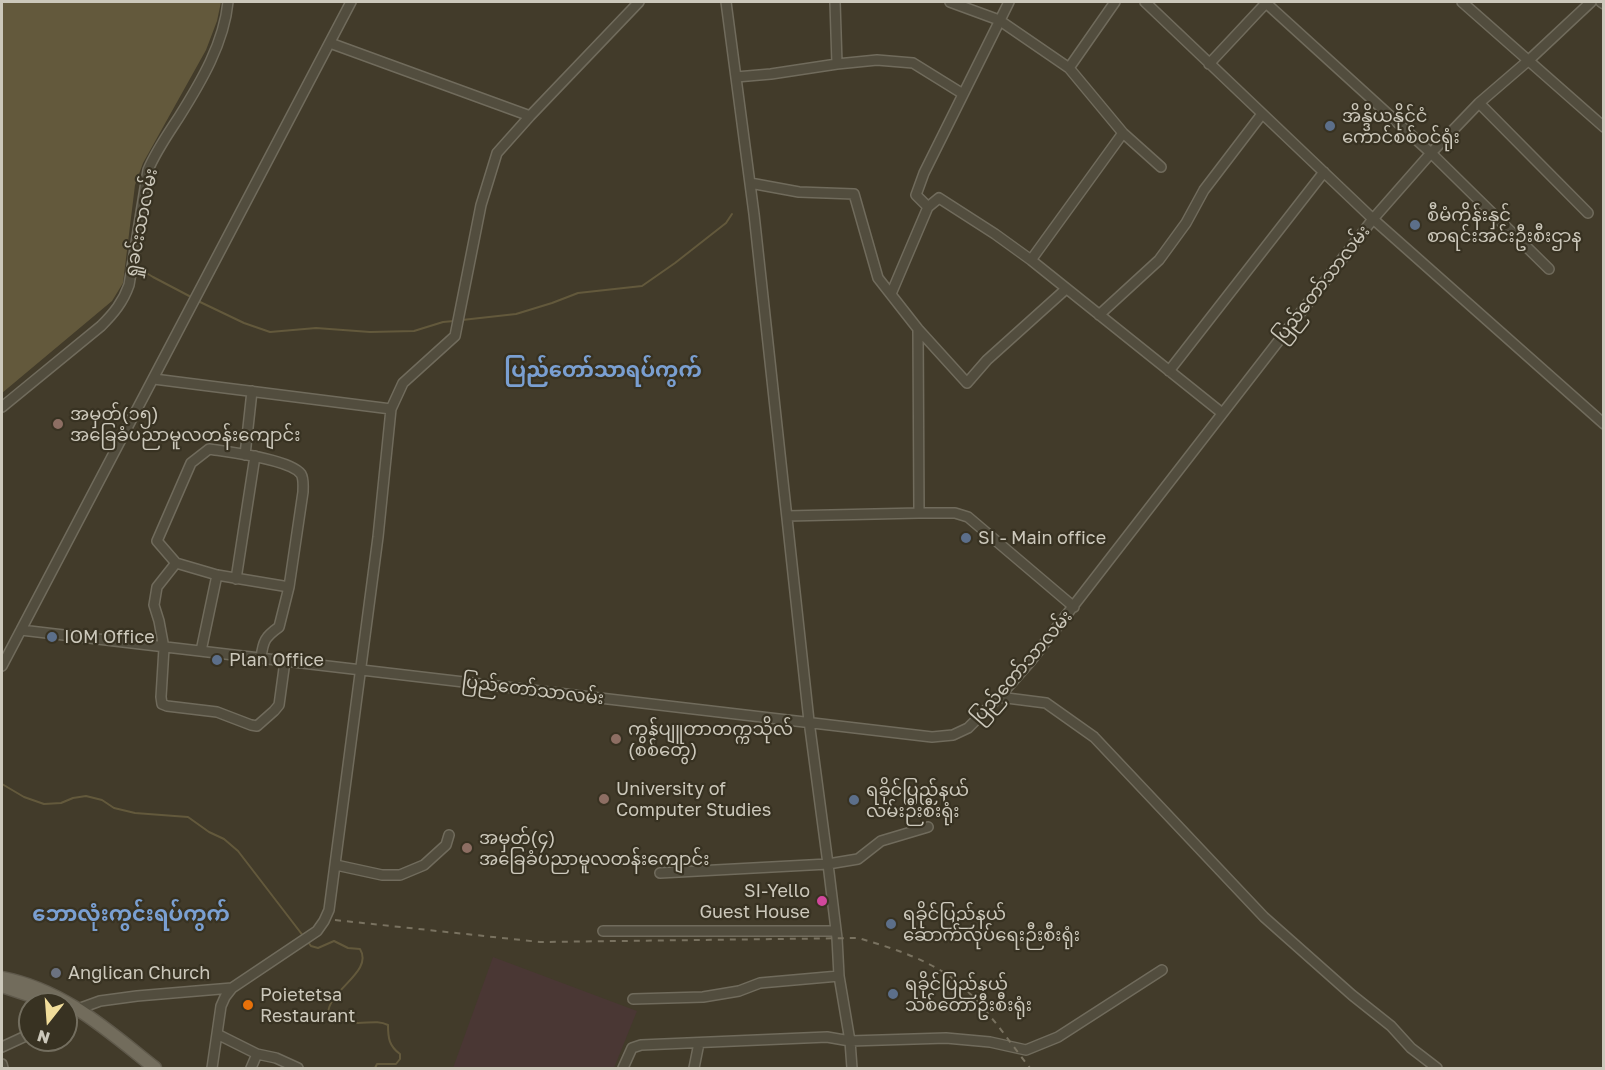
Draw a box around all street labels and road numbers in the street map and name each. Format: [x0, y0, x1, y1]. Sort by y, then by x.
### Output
street label: ရှုခင်းသာလမ်း [120, 167, 162, 279]
street label: ပြည်တော်သာလမ်း [1269, 221, 1375, 347]
street label: ပြည်တော်သာလမ်း [967, 606, 1077, 728]
street label: ပြည်တော်သာလမ်း [461, 671, 605, 709]

